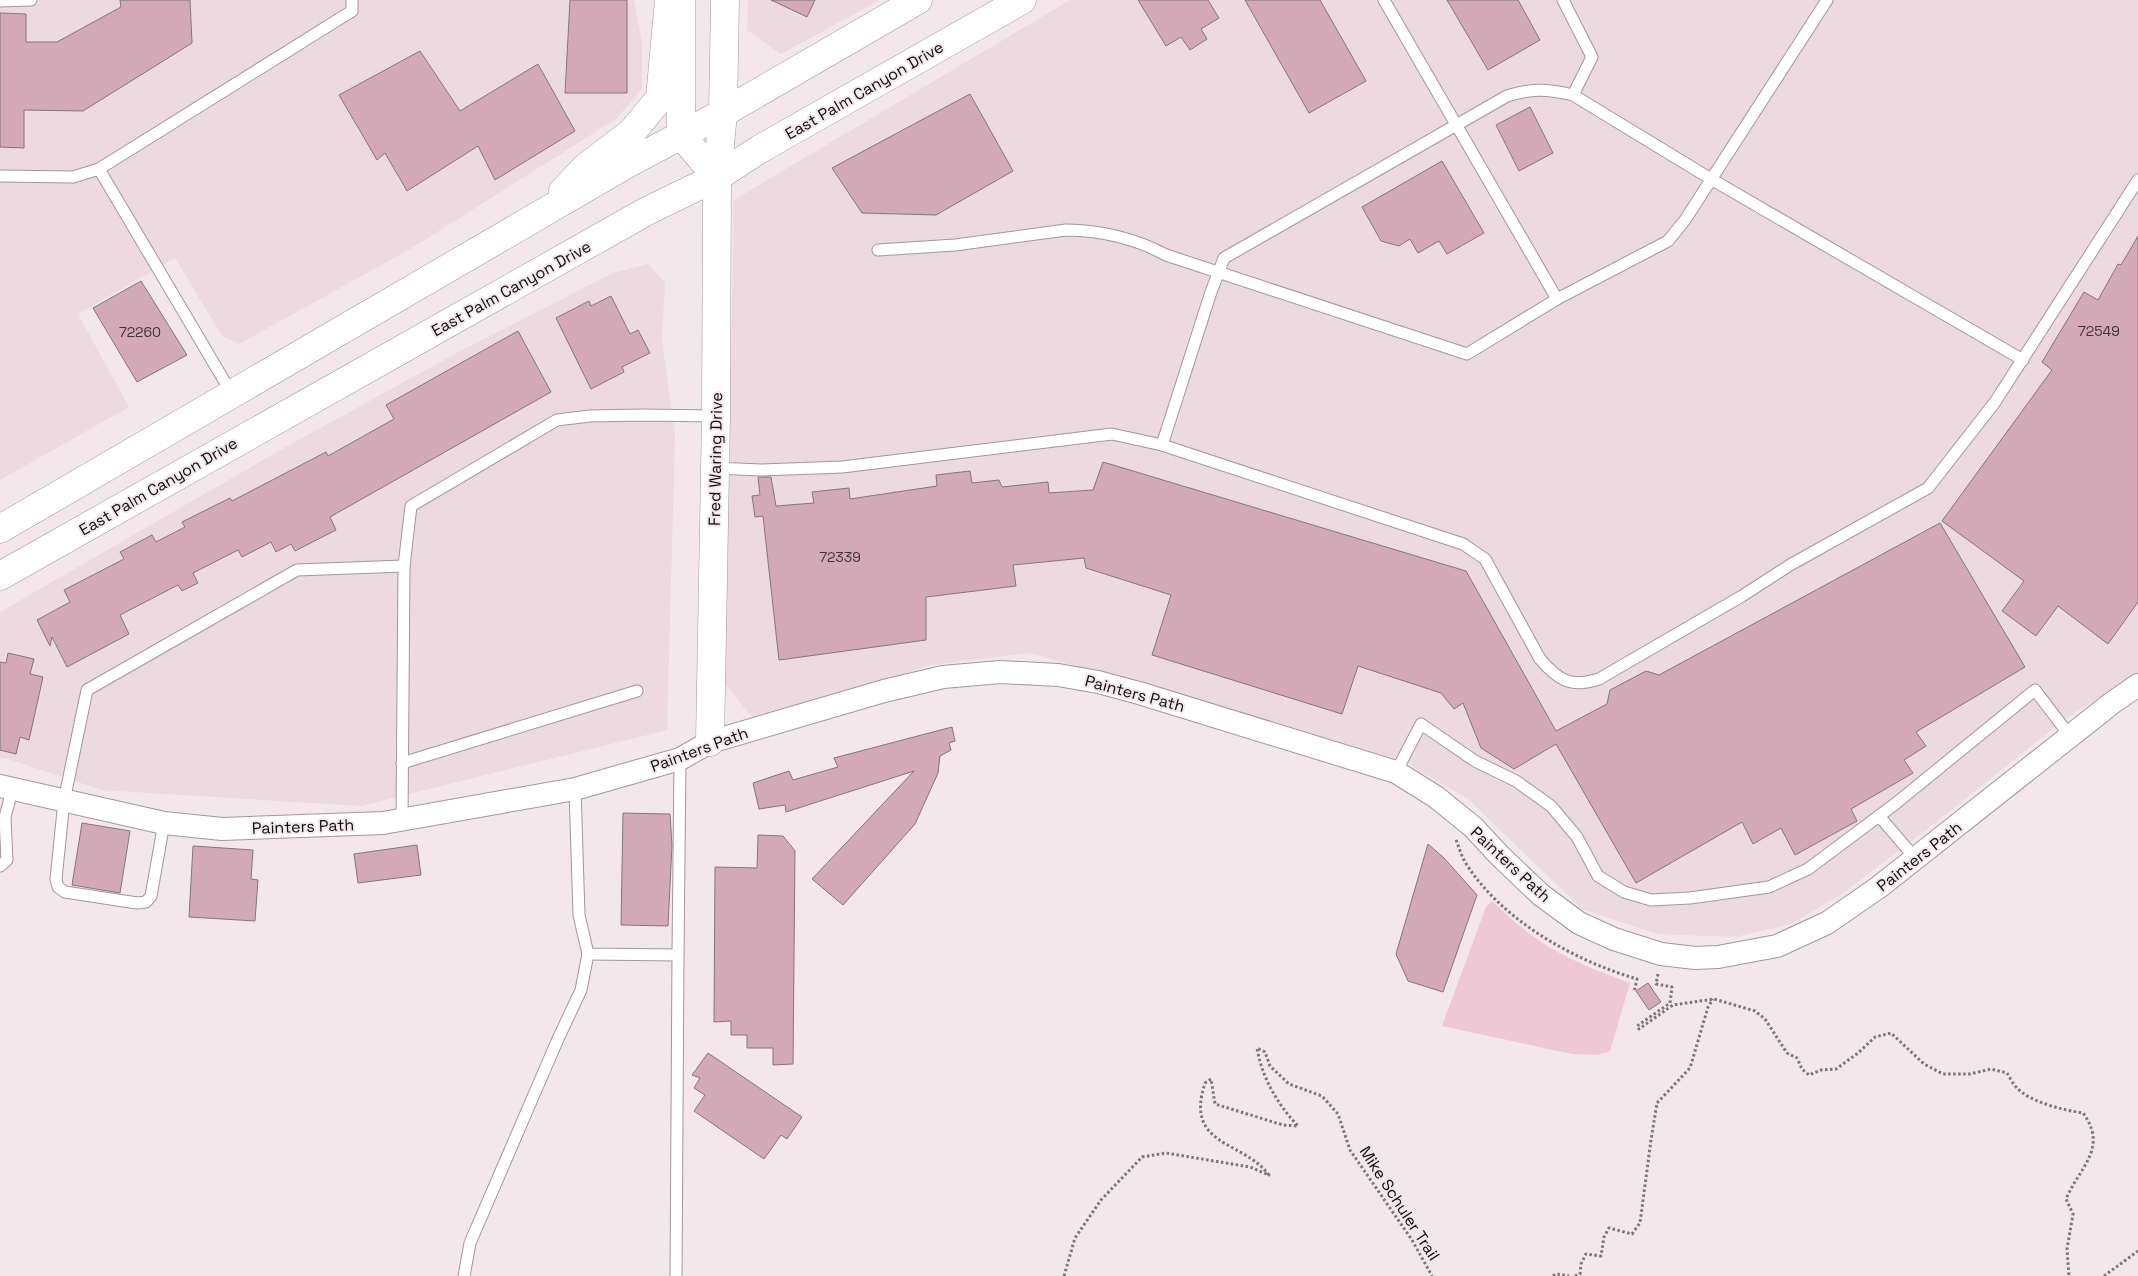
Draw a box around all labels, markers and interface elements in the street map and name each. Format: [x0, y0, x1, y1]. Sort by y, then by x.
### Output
street label: East Palm Canyon Drive [781, 36, 947, 144]
street label: East Palm Canyon Drive [428, 236, 595, 341]
house number: 72549 [2078, 322, 2120, 340]
house number: 72260 [119, 323, 161, 341]
street label: Fred Waring Drive [704, 392, 727, 526]
street label: East Palm Canyon Drive [75, 432, 241, 540]
house number: 72339 [819, 548, 861, 566]
street label: Painters Path [1083, 670, 1187, 717]
street label: Painters Path [647, 722, 751, 777]
street label: Painters Path [251, 814, 355, 839]
street label: Painters Path [1872, 817, 1966, 896]
street label: Painters Path [1466, 822, 1555, 907]
street label: Mike Schuler Trail [1355, 1142, 1444, 1265]

